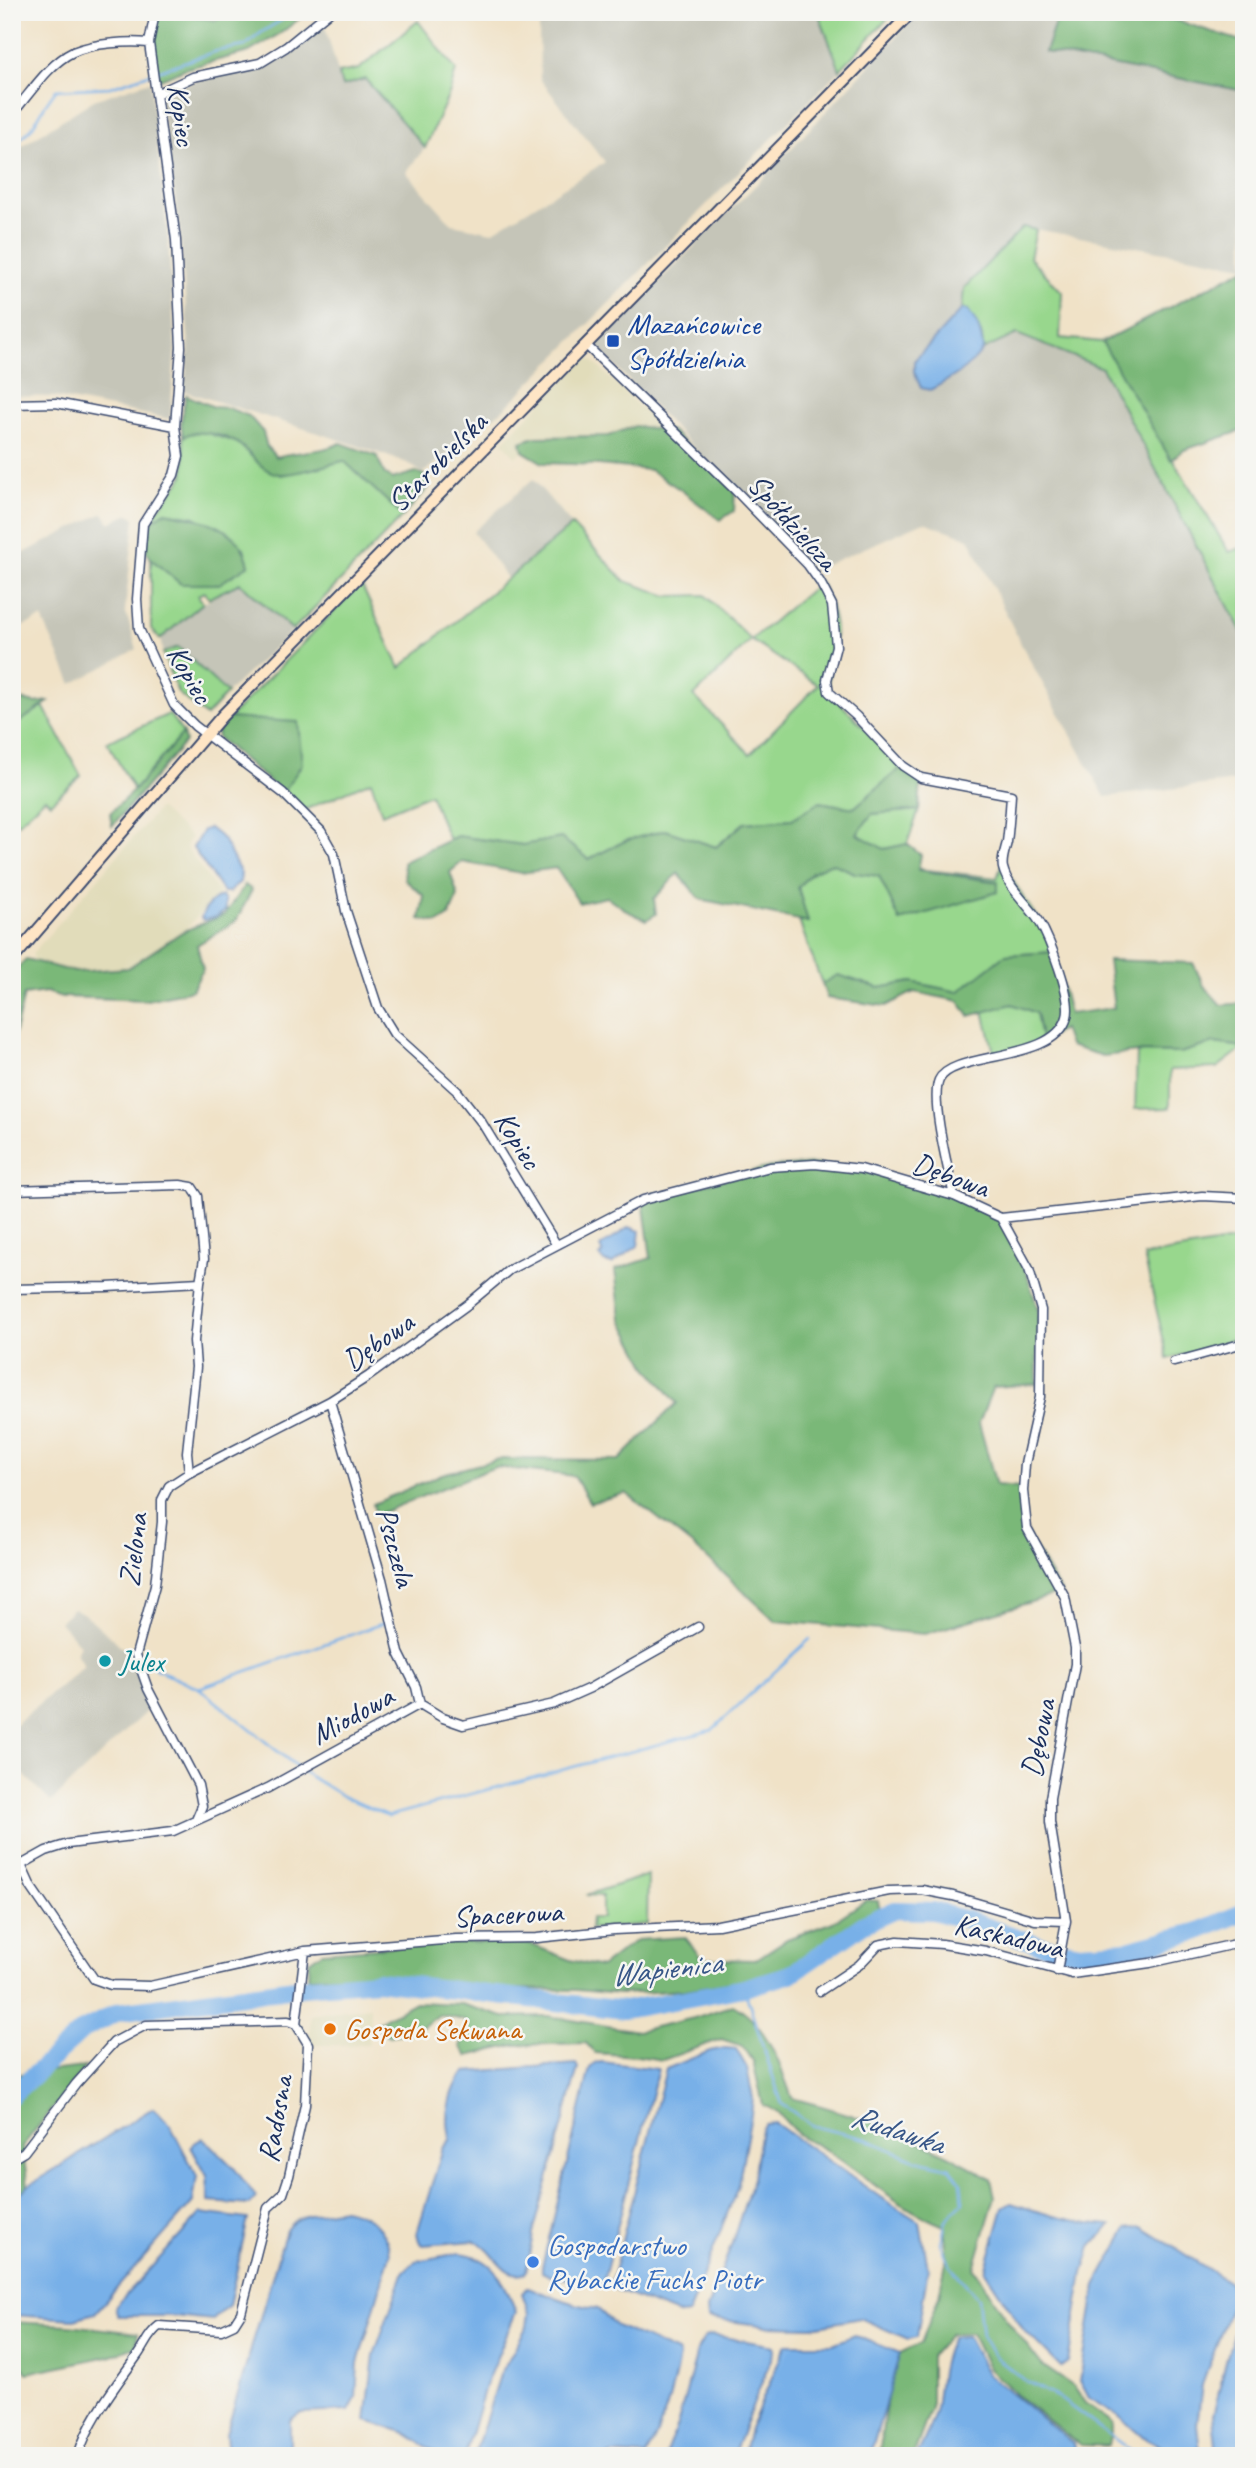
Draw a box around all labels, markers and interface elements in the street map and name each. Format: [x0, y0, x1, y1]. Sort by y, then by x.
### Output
street label: Kopiec [159, 82, 205, 149]
place label: Mazańcowice Spółdzielnia [627, 305, 762, 377]
marker: Mazańcowice Spółdzielnia [605, 333, 621, 349]
street label: Starobielska [379, 402, 497, 520]
street label: Spółdzielcza [740, 466, 848, 580]
street label: Kopiec [158, 638, 223, 711]
street label: Kopiec [486, 1104, 551, 1177]
street label: Dębowa [908, 1144, 996, 1207]
street label: Dębowa [335, 1302, 423, 1379]
street label: Pszczela [367, 1503, 425, 1593]
street label: Zielona [110, 1509, 157, 1589]
place label: Julex [117, 1642, 167, 1680]
marker: Julex [97, 1653, 113, 1669]
street label: Miodowa [304, 1676, 402, 1753]
street label: Dębowa [1012, 1694, 1064, 1780]
street label: Spacerowa [452, 1892, 565, 1936]
street label: Kaskadowa [951, 1905, 1069, 1967]
water label: Wapienica [609, 1941, 727, 1996]
place label: Gospoda Sekwana [344, 2010, 523, 2048]
marker: Gospoda Sekwana [322, 2021, 338, 2037]
street label: Radosna [249, 2070, 302, 2165]
water label: Rudawka [846, 2095, 953, 2165]
place label: Gospodarstwo Rybackie Fuchs Piotr [547, 2226, 764, 2298]
marker: Gospodarstwo Rybackie Fuchs Piotr [525, 2254, 541, 2270]

